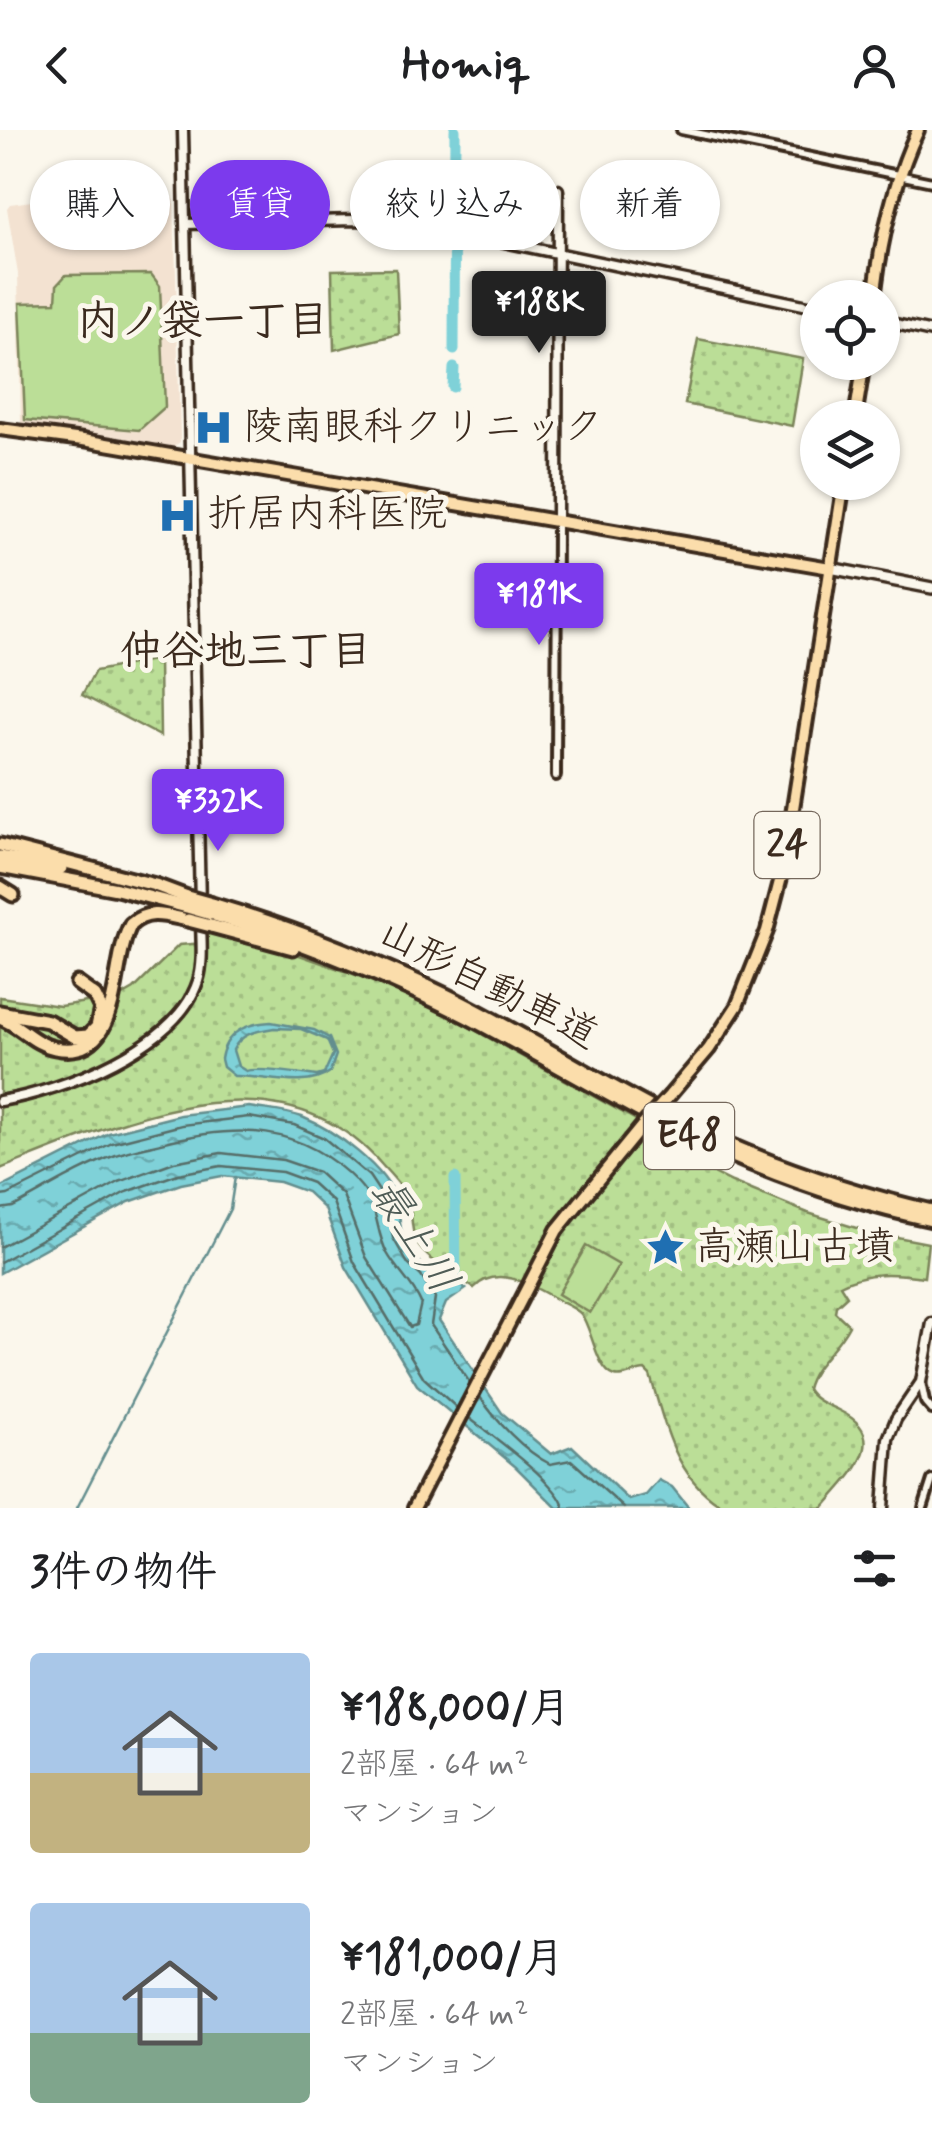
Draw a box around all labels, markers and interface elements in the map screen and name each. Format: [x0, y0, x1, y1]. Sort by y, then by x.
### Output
text: Homiq [402, 36, 530, 95]
icon: back [30, 38, 85, 93]
icon: person [847, 38, 902, 93]
chip: 購入 [30, 160, 170, 250]
chip: 賃貸 [190, 160, 330, 250]
chip: 絞り込み [350, 160, 560, 250]
chip: 新着 [580, 160, 720, 250]
pin: ¥188K [469, 271, 609, 356]
map controls [800, 280, 900, 500]
button: locate [800, 280, 900, 380]
text: ¥188K [494, 282, 584, 324]
district label: 内ノ袋一丁目 [77, 295, 329, 350]
button: layers [800, 400, 900, 500]
place label: 陵南眼科クリニック [243, 402, 603, 454]
hospital icon: 陵南眼科クリニック [192, 407, 234, 449]
place label: 折居内科医院 [207, 489, 447, 541]
hospital icon: 折居内科医院 [156, 494, 198, 536]
pin: ¥181K [469, 563, 609, 648]
text: ¥181K [496, 574, 582, 616]
district label: 仲谷地三丁目 [120, 625, 372, 680]
pin: ¥332K [148, 769, 288, 854]
text: ¥332K [174, 780, 262, 822]
road number: 24 [754, 812, 820, 878]
street label: 山形自動車道 [369, 907, 607, 1063]
road number: E48 [644, 1103, 734, 1169]
water label: 最上川 [356, 1168, 470, 1304]
place label: 高瀬山古墳 [695, 1222, 895, 1274]
place icon: 高瀬山古墳 [644, 1227, 686, 1269]
icon: filters [847, 1541, 902, 1596]
text: 3件の物件 [30, 1546, 217, 1601]
text: ¥188,000/月 [340, 1682, 571, 1737]
icon: home [110, 1693, 230, 1813]
text: 2部屋 · 64 m² [340, 1744, 528, 1786]
text: マンション [340, 1793, 499, 1835]
text: ¥181,000/月 [340, 1932, 565, 1987]
icon: home [110, 1943, 230, 2063]
text: 2部屋 · 64 m² [340, 1994, 528, 2036]
text: マンション [340, 2043, 499, 2085]

